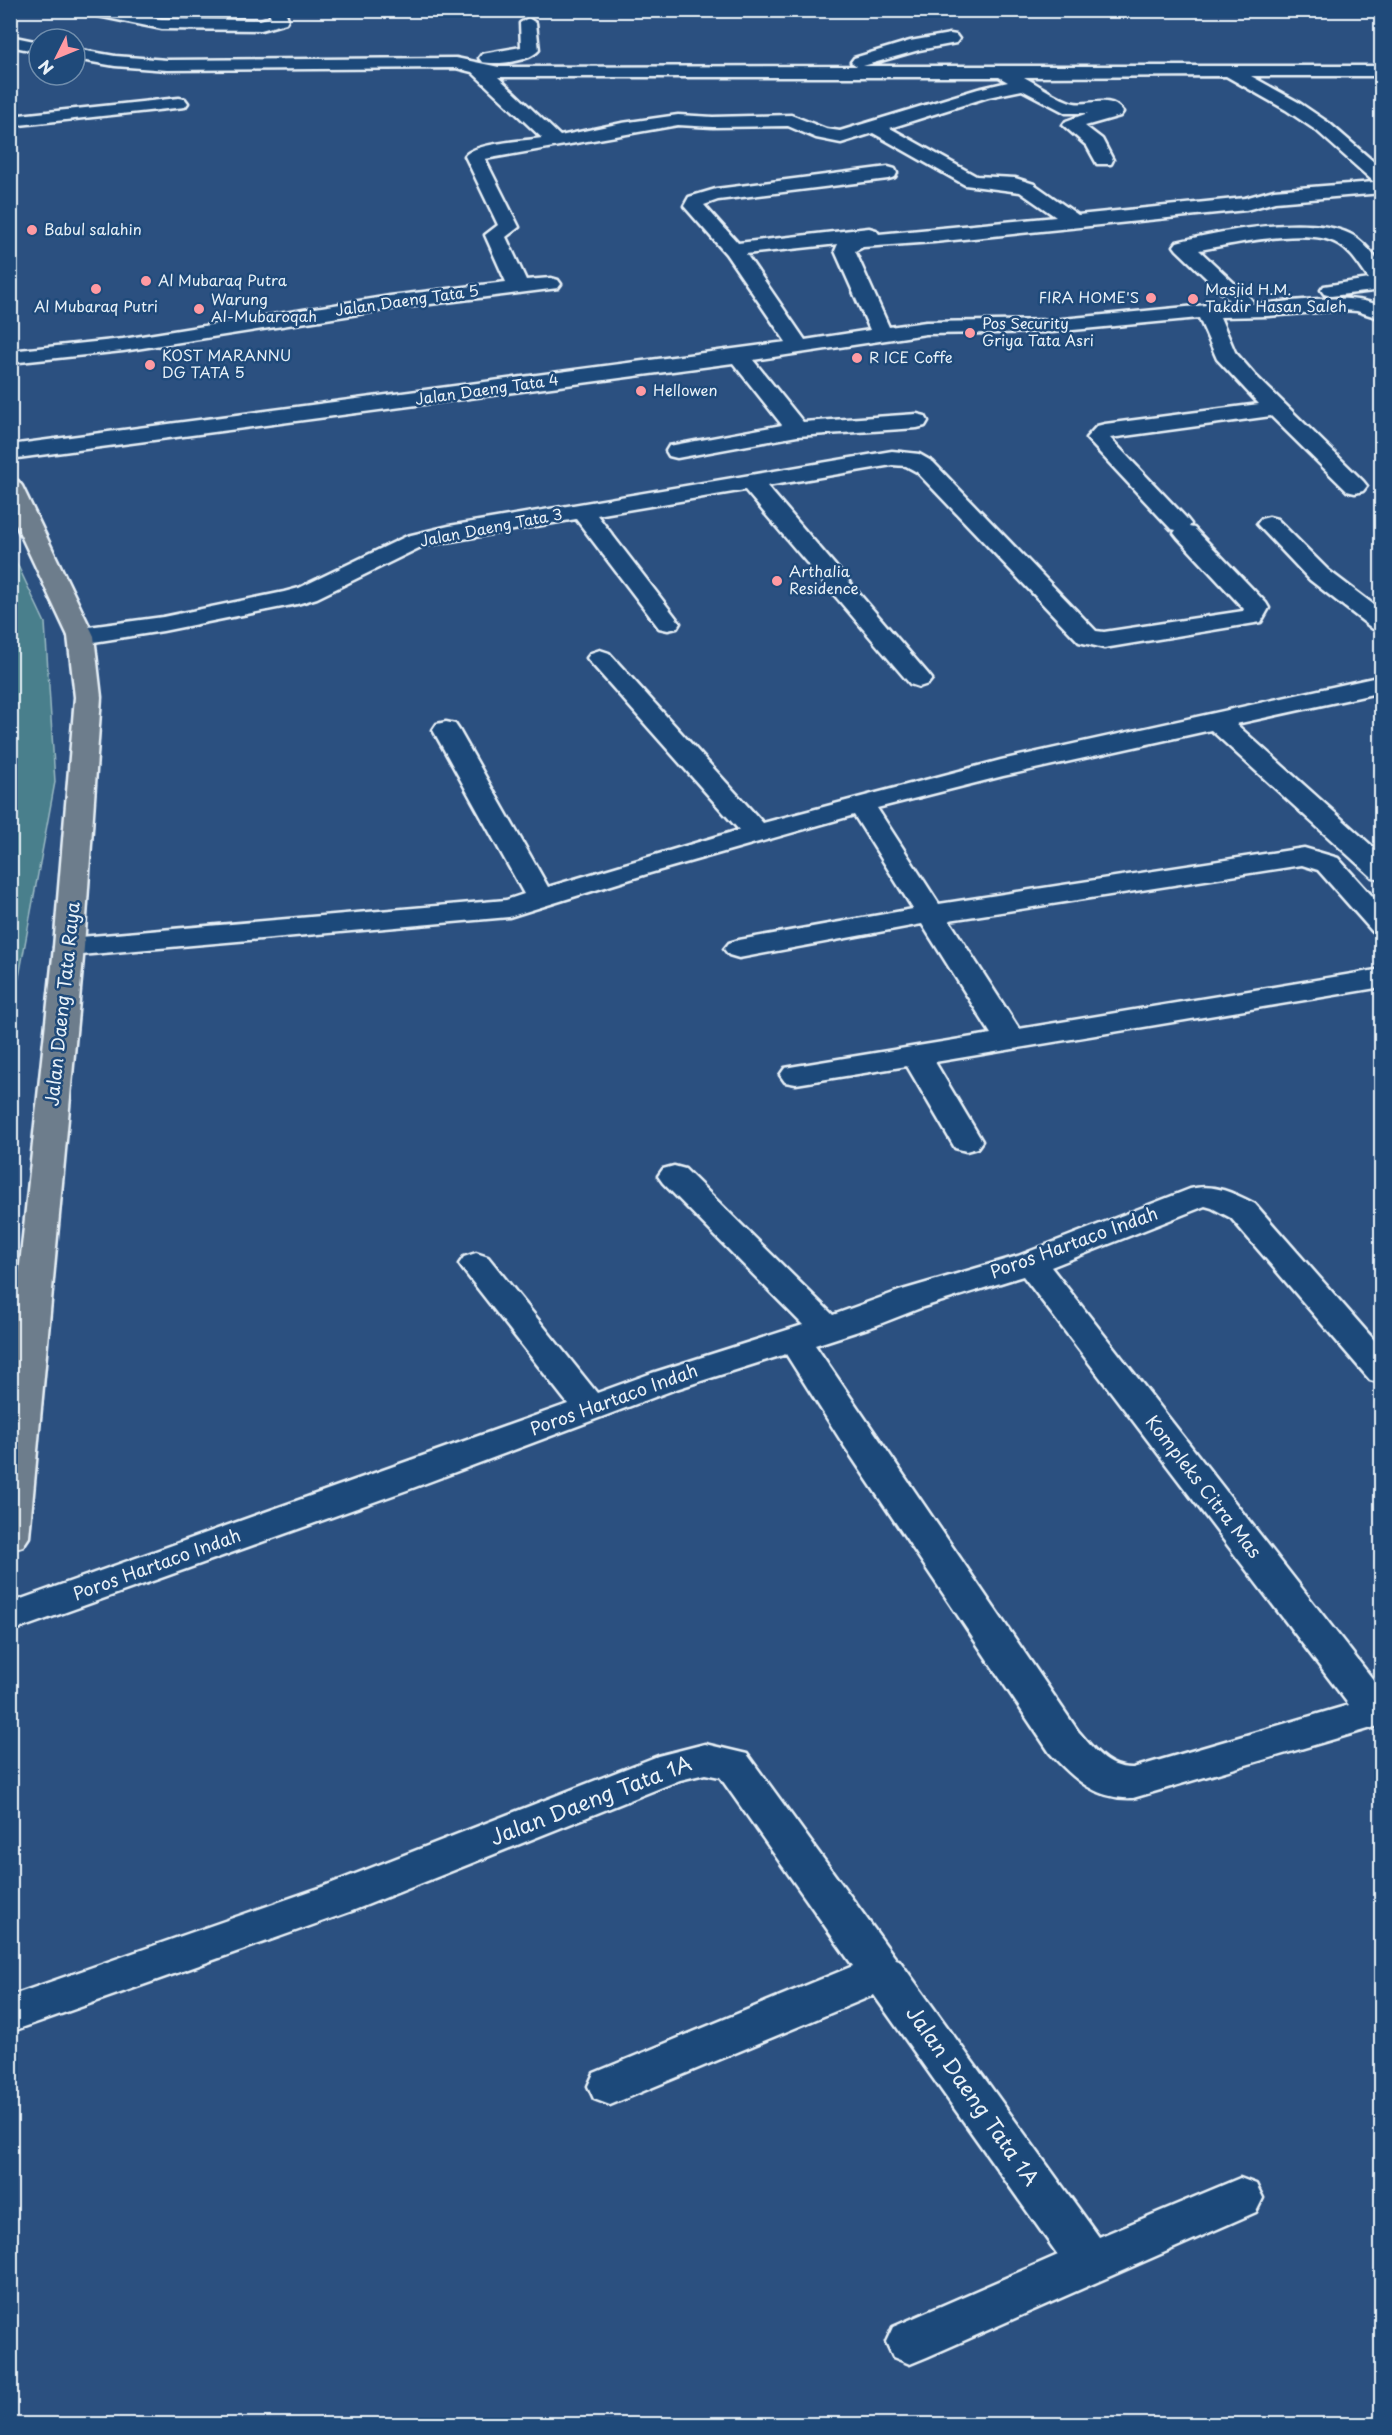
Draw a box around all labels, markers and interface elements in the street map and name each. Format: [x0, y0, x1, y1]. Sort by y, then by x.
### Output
north arrow [27, 27, 87, 87]
text: N [32, 55, 58, 81]
place label: Babul salahin [44, 217, 142, 240]
marker: Babul salahin [25, 223, 39, 237]
place label: Al Mubaraq Putra [158, 268, 288, 291]
marker: Al Mubaraq Putra [139, 274, 153, 288]
place label: Masjid H.M. Takdir Hasan Saleh [1205, 277, 1347, 317]
street label: Jalan Daeng Tata 5 [333, 278, 480, 321]
marker: Al Mubaraq Putri [89, 282, 103, 296]
place label: FIRA HOME'S [1038, 285, 1139, 308]
place label: Warung Al-Mubaroqah [211, 287, 317, 327]
marker: FIRA HOME'S [1144, 291, 1158, 305]
marker: Masjid H.M. Takdir Hasan Saleh [1186, 292, 1200, 306]
place label: Al Mubaraq Putri [34, 294, 158, 317]
marker: Warung Al-Mubaroqah [192, 302, 206, 316]
place label: Pos Security Griya Tata Asri [982, 311, 1094, 351]
marker: Pos Security Griya Tata Asri [963, 326, 977, 340]
place label: KOST MARANNU DG TATA 5 [162, 343, 291, 383]
place label: R ICE Coffe [869, 345, 953, 368]
marker: R ICE Coffe [850, 351, 864, 365]
marker: KOST MARANNU DG TATA 5 [143, 358, 157, 372]
street label: Jalan Daeng Tata 4 [413, 367, 560, 410]
place label: Hellowen [653, 378, 718, 401]
marker: Hellowen [634, 384, 648, 398]
street label: Jalan Daeng Tata 3 [418, 501, 564, 552]
place label: Arthalia Residence [789, 559, 859, 599]
marker: Arthalia Residence [770, 574, 784, 588]
street label: Jalan Daeng Tata Raya [37, 900, 86, 1107]
street label: Poros Hartaco Indah [986, 1199, 1161, 1285]
street label: Poros Hartaco Indah [526, 1356, 701, 1442]
street label: Kompleks Citra Mas [1140, 1409, 1269, 1563]
street label: Poros Hartaco Indah [69, 1521, 244, 1607]
street label: Jalan Daeng Tata 1A [485, 1746, 696, 1852]
street label: Jalan Daeng Tata 1A [899, 1998, 1048, 2192]

